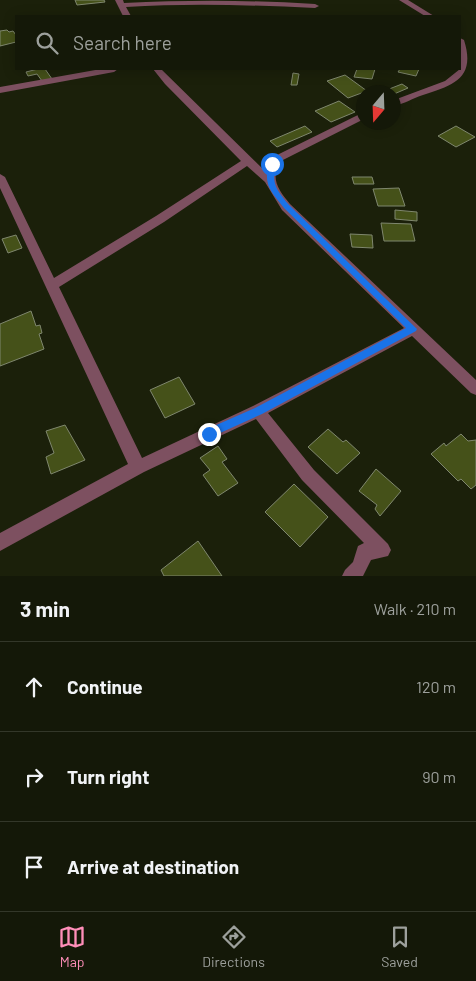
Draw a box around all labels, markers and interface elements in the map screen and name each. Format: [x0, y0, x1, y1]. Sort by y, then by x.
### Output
search box [15, 15, 461, 70]
icon: search [33, 29, 61, 57]
text: Search here [73, 31, 172, 54]
north arrow [356, 85, 401, 130]
route start [261, 153, 284, 176]
route end [198, 423, 221, 446]
text: 3 min [20, 596, 70, 621]
text: Walk · 210 m [374, 599, 456, 618]
icon: ahead [20, 673, 48, 701]
text: Continue [67, 675, 143, 698]
text: 120 m [416, 677, 456, 696]
icon: right [20, 763, 48, 791]
text: Turn right [67, 765, 149, 788]
text: 90 m [422, 767, 456, 786]
icon: arrive [20, 853, 48, 881]
text: Arrive at destination [67, 855, 239, 878]
tab: Map [58, 923, 86, 970]
tab: Directions [202, 923, 265, 970]
tab: Saved [381, 923, 418, 970]

